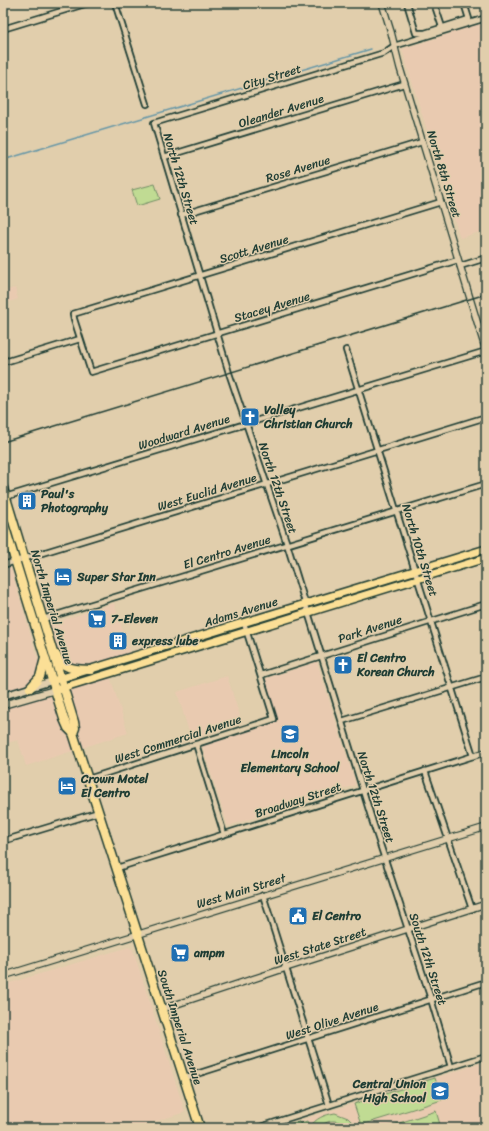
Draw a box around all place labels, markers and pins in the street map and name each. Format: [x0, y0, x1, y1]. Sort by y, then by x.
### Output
place label: Valley Christian Church [263, 399, 353, 435]
church icon: Valley Christian Church [239, 406, 261, 428]
place label: Paul's Photography [41, 483, 109, 519]
building icon: Paul's Photography [16, 490, 38, 512]
hotel icon: Super Star Inn [52, 566, 74, 588]
place label: Super Star Inn [76, 566, 156, 588]
supermarket icon: 7-Eleven [86, 608, 108, 630]
place label: 7-Eleven [111, 608, 158, 630]
building icon: express lube [107, 630, 129, 652]
place label: express lube [131, 630, 199, 652]
place label: El Centro Korean Church [356, 647, 435, 683]
church icon: El Centro Korean Church [332, 654, 354, 676]
school or university icon: Lincoln Elementary School [279, 723, 301, 745]
place label: Lincoln Elementary School [240, 743, 340, 779]
place label: Crown Motel El Centro [80, 768, 149, 804]
hotel icon: Crown Motel El Centro [56, 775, 78, 797]
public building icon: El Centro [287, 905, 309, 927]
place label: El Centro [312, 905, 362, 927]
supermarket icon: ampm [169, 942, 191, 964]
place label: ampm [193, 942, 225, 964]
place label: Central Union High School [352, 1073, 427, 1109]
school or university icon: Central Union High School [429, 1080, 451, 1102]

